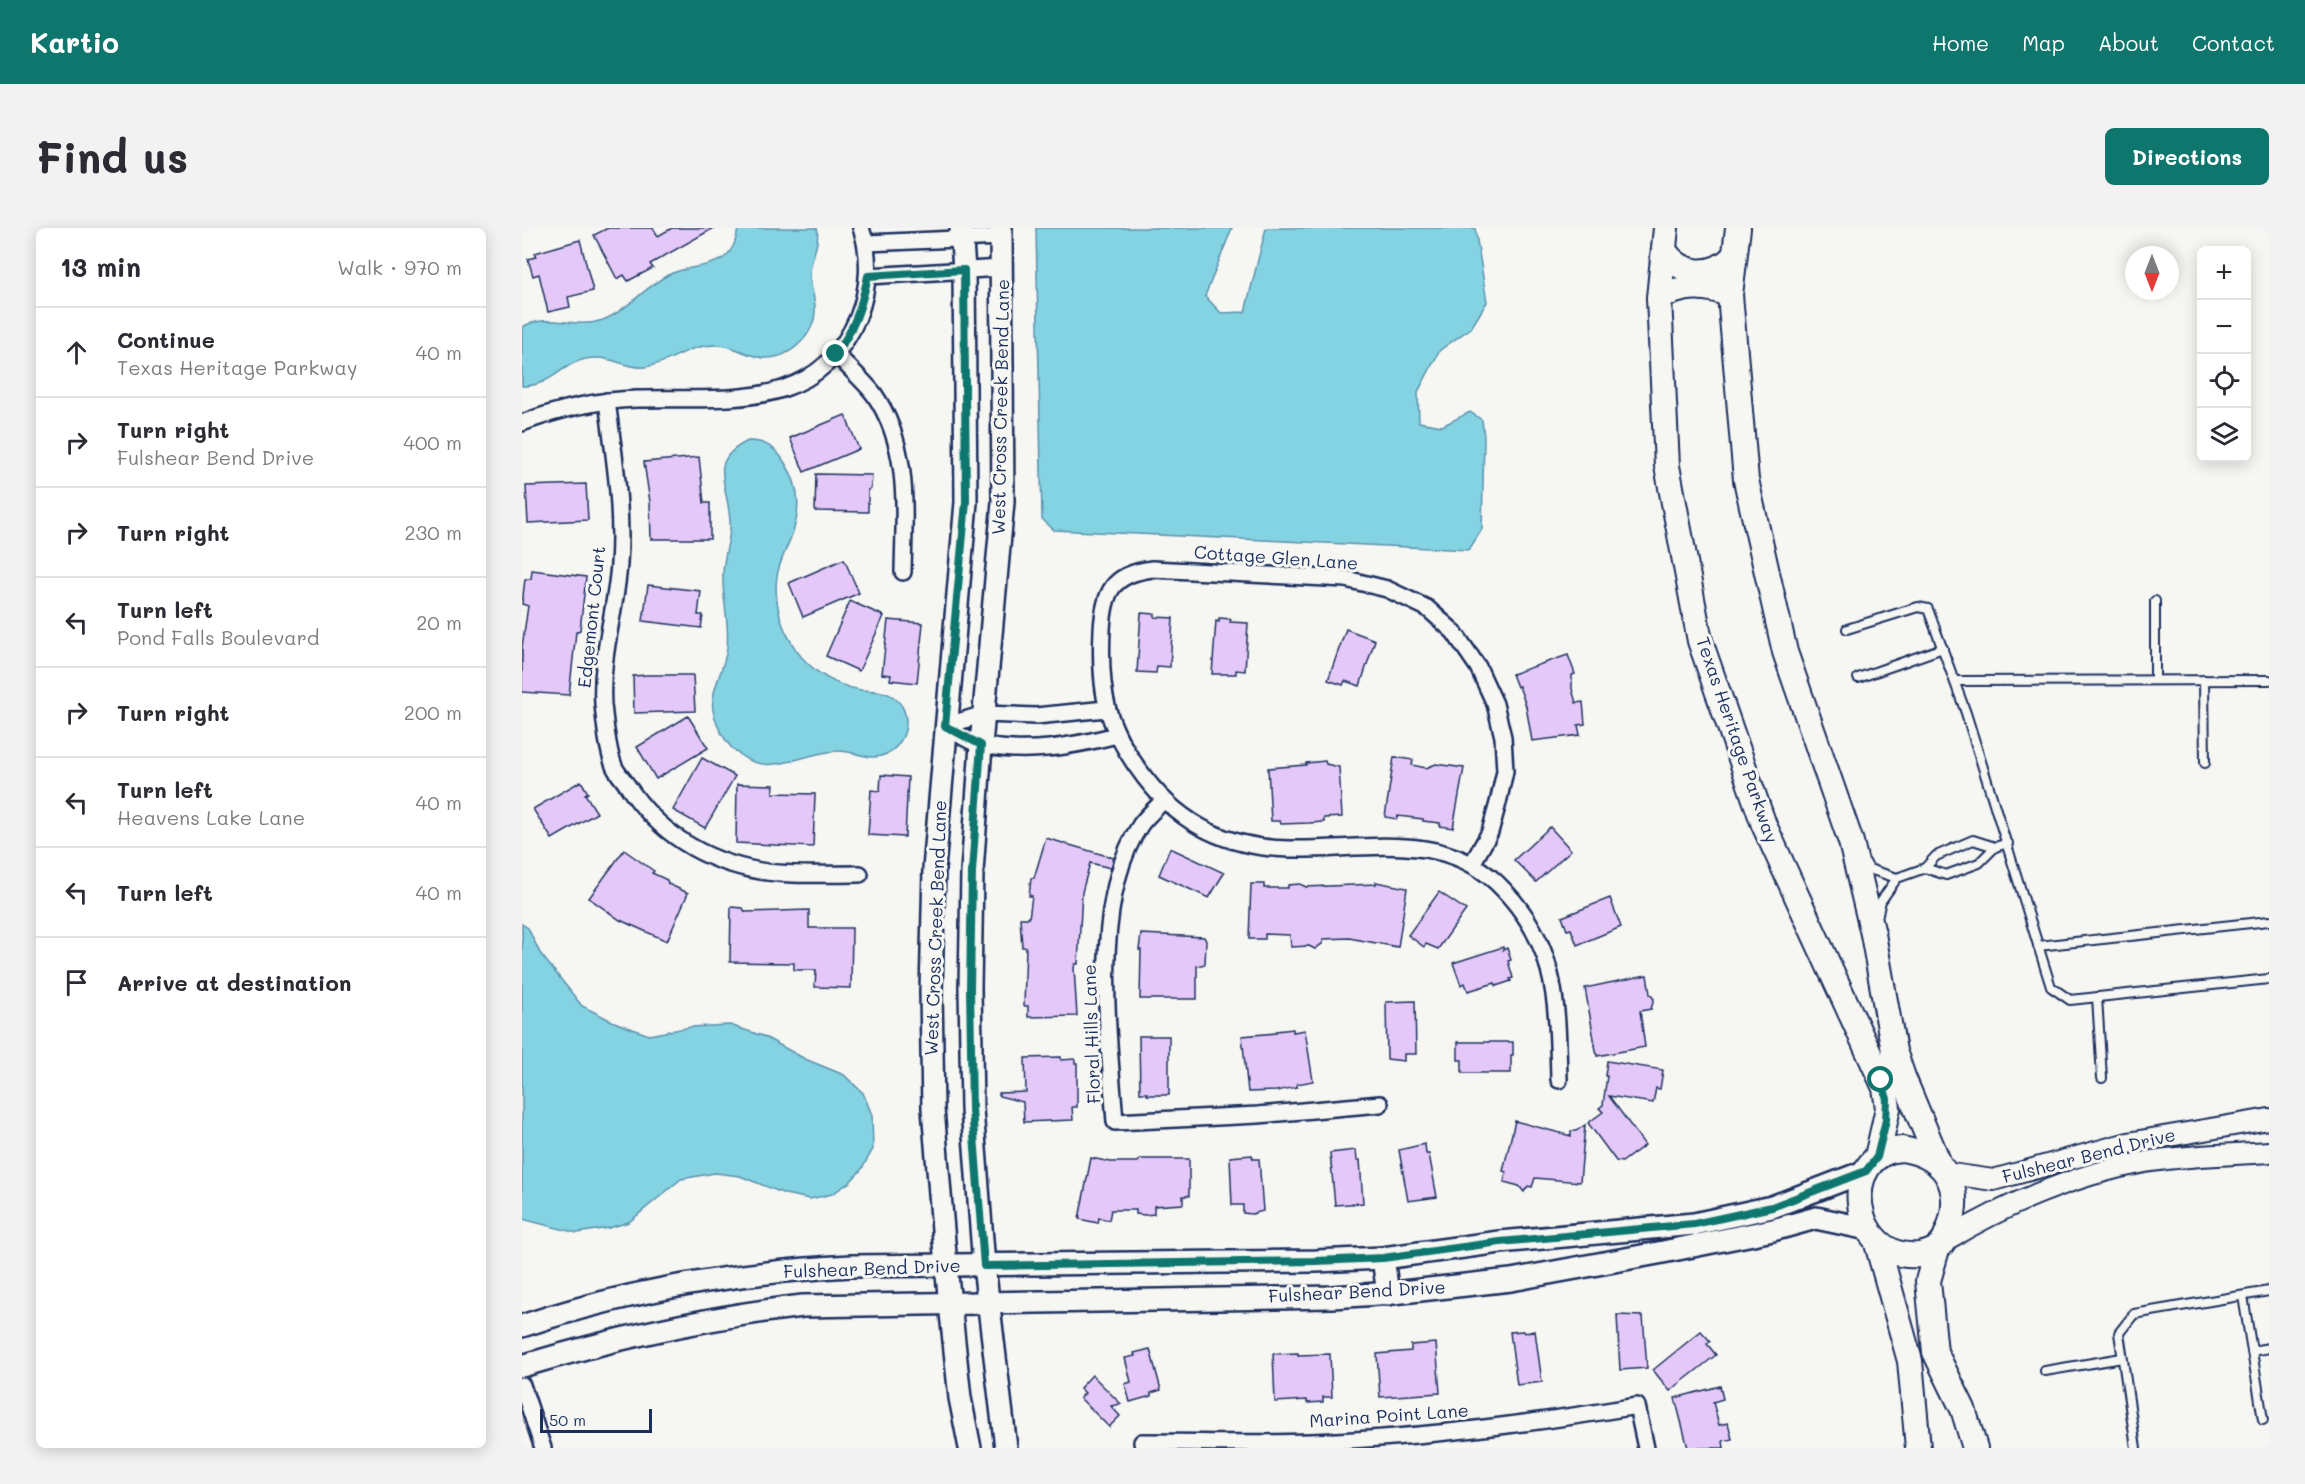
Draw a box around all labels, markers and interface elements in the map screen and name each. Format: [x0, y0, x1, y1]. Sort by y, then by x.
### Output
text: Kartio [30, 24, 119, 60]
text: Home [1932, 29, 1989, 56]
text: Map [2022, 29, 2065, 56]
text: About [2098, 29, 2159, 56]
text: Contact [2192, 29, 2275, 56]
button: Directions [2105, 128, 2269, 185]
text: Find us [36, 129, 188, 184]
north arrow [2125, 246, 2179, 300]
map controls [2197, 246, 2251, 462]
button: + [2197, 246, 2251, 300]
text: 13 min [60, 250, 141, 284]
text: Walk · 970 m [337, 254, 462, 280]
street label: West Cross Creek Bend Lane [986, 279, 1014, 535]
button: − [2197, 300, 2251, 354]
text: Continue [117, 325, 215, 354]
icon: ahead [60, 336, 93, 369]
text: 40 m [416, 339, 462, 365]
route end [822, 340, 848, 366]
text: Texas Heritage Parkway [117, 354, 357, 380]
button: locate [2197, 354, 2251, 408]
button: layers [2197, 408, 2251, 462]
text: Turn right [117, 415, 229, 444]
icon: right [60, 426, 93, 459]
text: 400 m [403, 429, 462, 455]
text: Fulshear Bend Drive [117, 444, 314, 470]
icon: right [60, 516, 93, 549]
text: Turn right [117, 518, 229, 547]
text: 230 m [404, 519, 462, 545]
street label: Cottage Glen Lane [1193, 539, 1359, 575]
street label: Edgemont Court [572, 545, 610, 689]
text: Turn left [117, 595, 213, 624]
icon: left [60, 606, 93, 639]
text: 20 m [416, 609, 462, 635]
text: Pond Falls Boulevard [117, 624, 319, 650]
street label: Texas Heritage Parkway [1691, 633, 1785, 846]
icon: right [60, 696, 93, 729]
text: Turn right [117, 698, 229, 727]
text: 200 m [404, 699, 462, 725]
text: Turn left [117, 775, 213, 804]
icon: left [60, 786, 93, 819]
text: 40 m [416, 789, 462, 815]
street label: West Cross Creek Bend Lane [919, 800, 951, 1056]
text: Heavens Lake Lane [117, 804, 305, 830]
icon: left [60, 876, 93, 909]
text: Turn left [117, 878, 213, 907]
text: 40 m [416, 879, 462, 905]
street label: Floral Hills Lane [1077, 964, 1105, 1104]
icon: arrive [60, 966, 93, 999]
text: Arrive at destination [117, 968, 352, 997]
route start [1867, 1066, 1893, 1092]
street label: Fulshear Bend Drive [2000, 1122, 2178, 1188]
street label: Fulshear Bend Drive [783, 1253, 961, 1283]
street label: Fulshear Bend Drive [1268, 1274, 1446, 1308]
street label: Marina Point Lane [1308, 1397, 1469, 1433]
scale bar [540, 1406, 652, 1434]
text: 50 m [549, 1409, 586, 1430]

